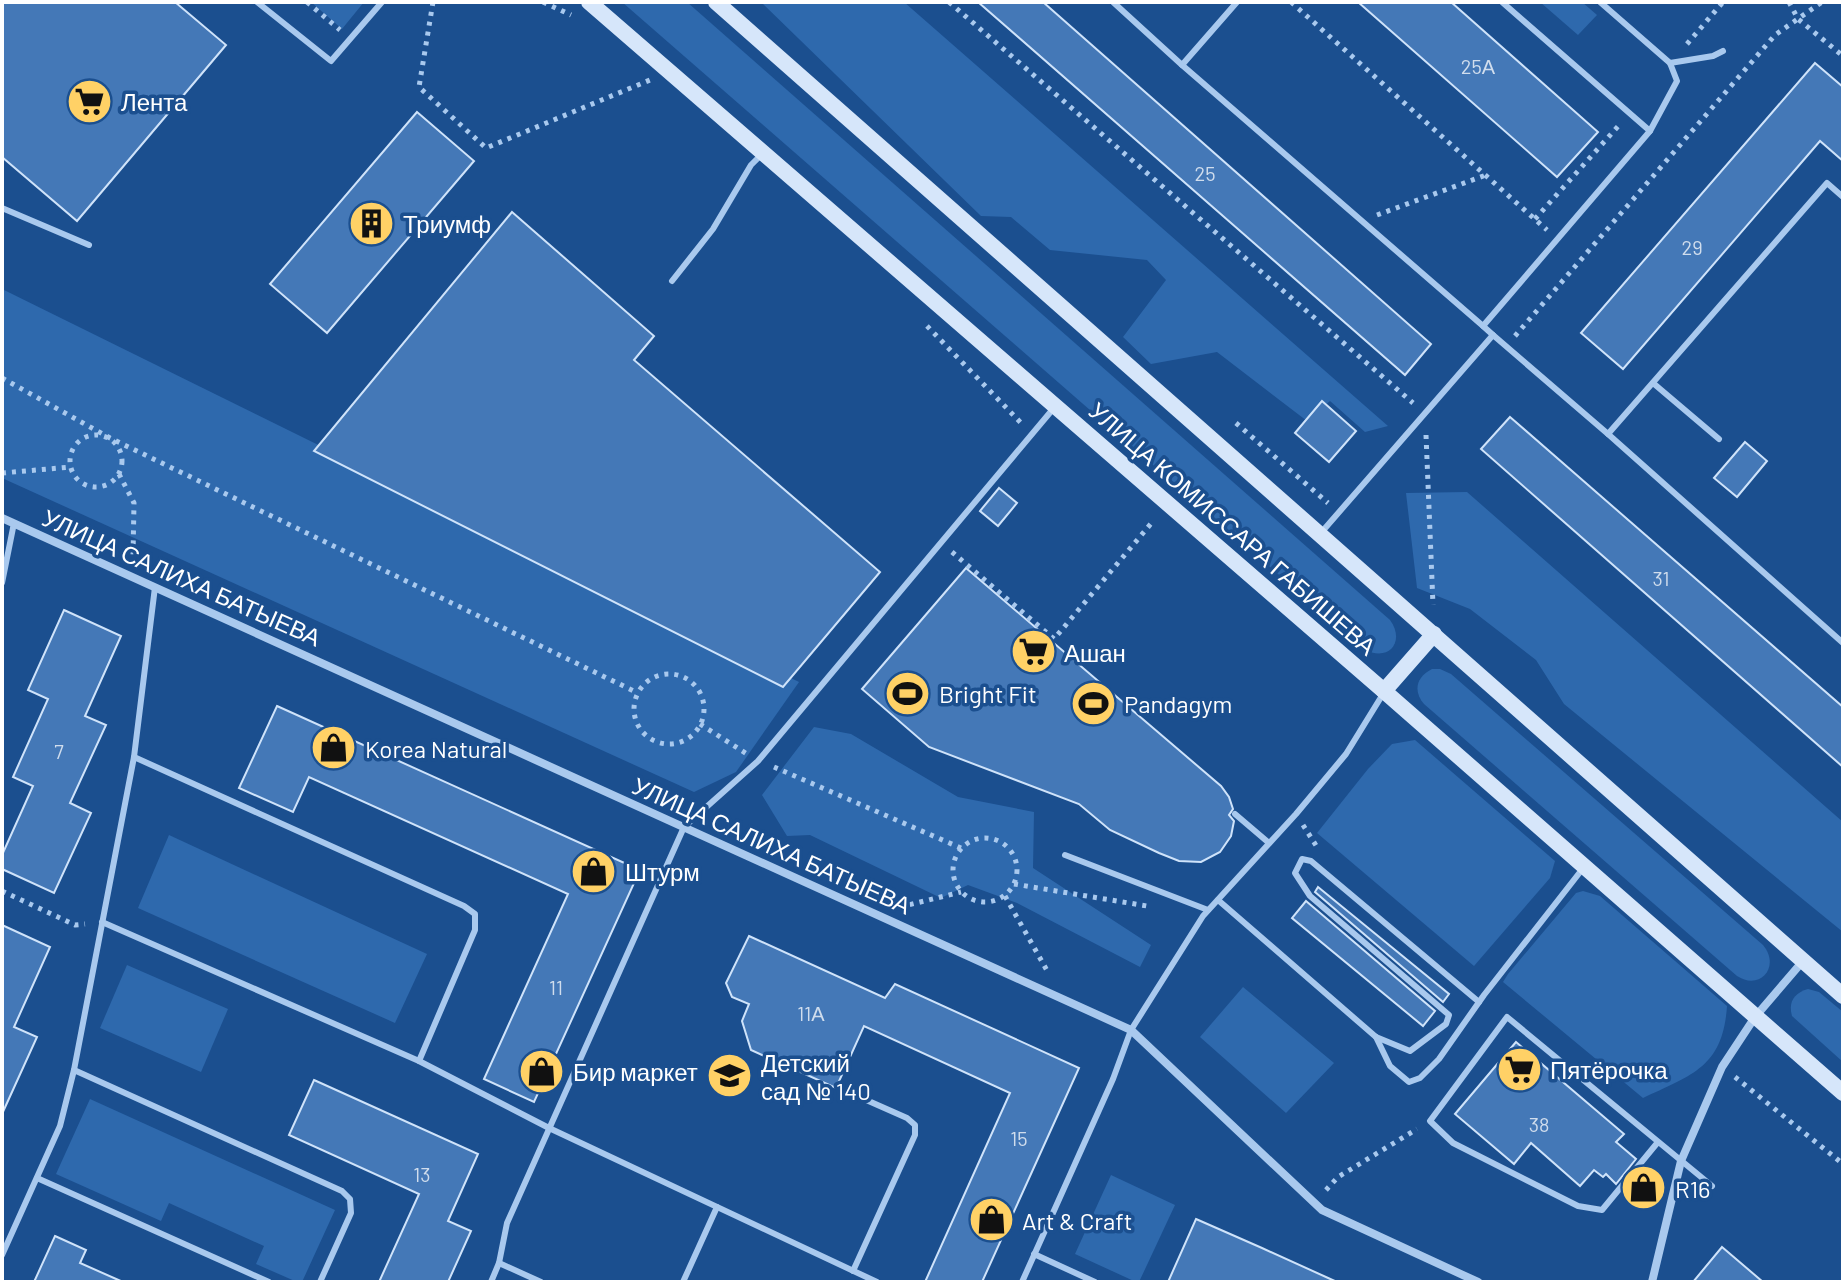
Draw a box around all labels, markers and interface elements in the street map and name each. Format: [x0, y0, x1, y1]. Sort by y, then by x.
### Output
house number: 25А [1461, 54, 1496, 78]
supermarket icon: Лента [66, 77, 114, 125]
place label: Лента [121, 87, 188, 116]
house number: 25 [1195, 161, 1216, 185]
building icon: Триумф [348, 199, 396, 247]
place label: Триумф [403, 209, 491, 238]
house number: 29 [1681, 235, 1703, 259]
street label: УЛИЦА КОМИССАРА ГАБИШЕВА [1084, 395, 1382, 661]
street label: УЛИЦА САЛИХА БАТЫЕВА [38, 502, 326, 652]
house number: 31 [1652, 566, 1670, 590]
supermarket icon: Ашан [1009, 628, 1057, 676]
place label: Ашан [1064, 638, 1126, 667]
sports icon: Bright Fit [884, 669, 932, 717]
place label: Bright Fit [939, 679, 1037, 708]
sports icon: Pandagym [1069, 679, 1117, 727]
place label: Pandagym [1124, 689, 1232, 718]
shop icon: Korea Natural [310, 724, 358, 772]
place label: Korea Natural [365, 734, 507, 763]
house number: 7 [54, 739, 64, 763]
street label: УЛИЦА САЛИХА БАТЫЕВА [628, 770, 916, 920]
shop icon: Штурм [570, 847, 618, 895]
place label: Штурм [625, 857, 700, 886]
house number: 11 [549, 975, 563, 999]
house number: 11А [797, 1001, 825, 1025]
supermarket icon: Пятёрочка [1495, 1045, 1543, 1093]
shop icon: Бир маркет [518, 1047, 566, 1095]
place label: Детский сад № 140 [761, 1048, 871, 1105]
school or university icon: Детский сад № 140 [706, 1052, 754, 1100]
place label: Пятёрочка [1550, 1055, 1668, 1084]
place label: Бир маркет [573, 1057, 698, 1086]
house number: 38 [1529, 1112, 1549, 1136]
house number: 15 [1010, 1126, 1028, 1150]
house number: 13 [413, 1162, 431, 1186]
shop icon: R16 [1620, 1164, 1668, 1212]
place label: R16 [1675, 1174, 1710, 1203]
shop icon: Art & Craft [967, 1196, 1015, 1244]
place label: Art & Craft [1022, 1206, 1132, 1235]

